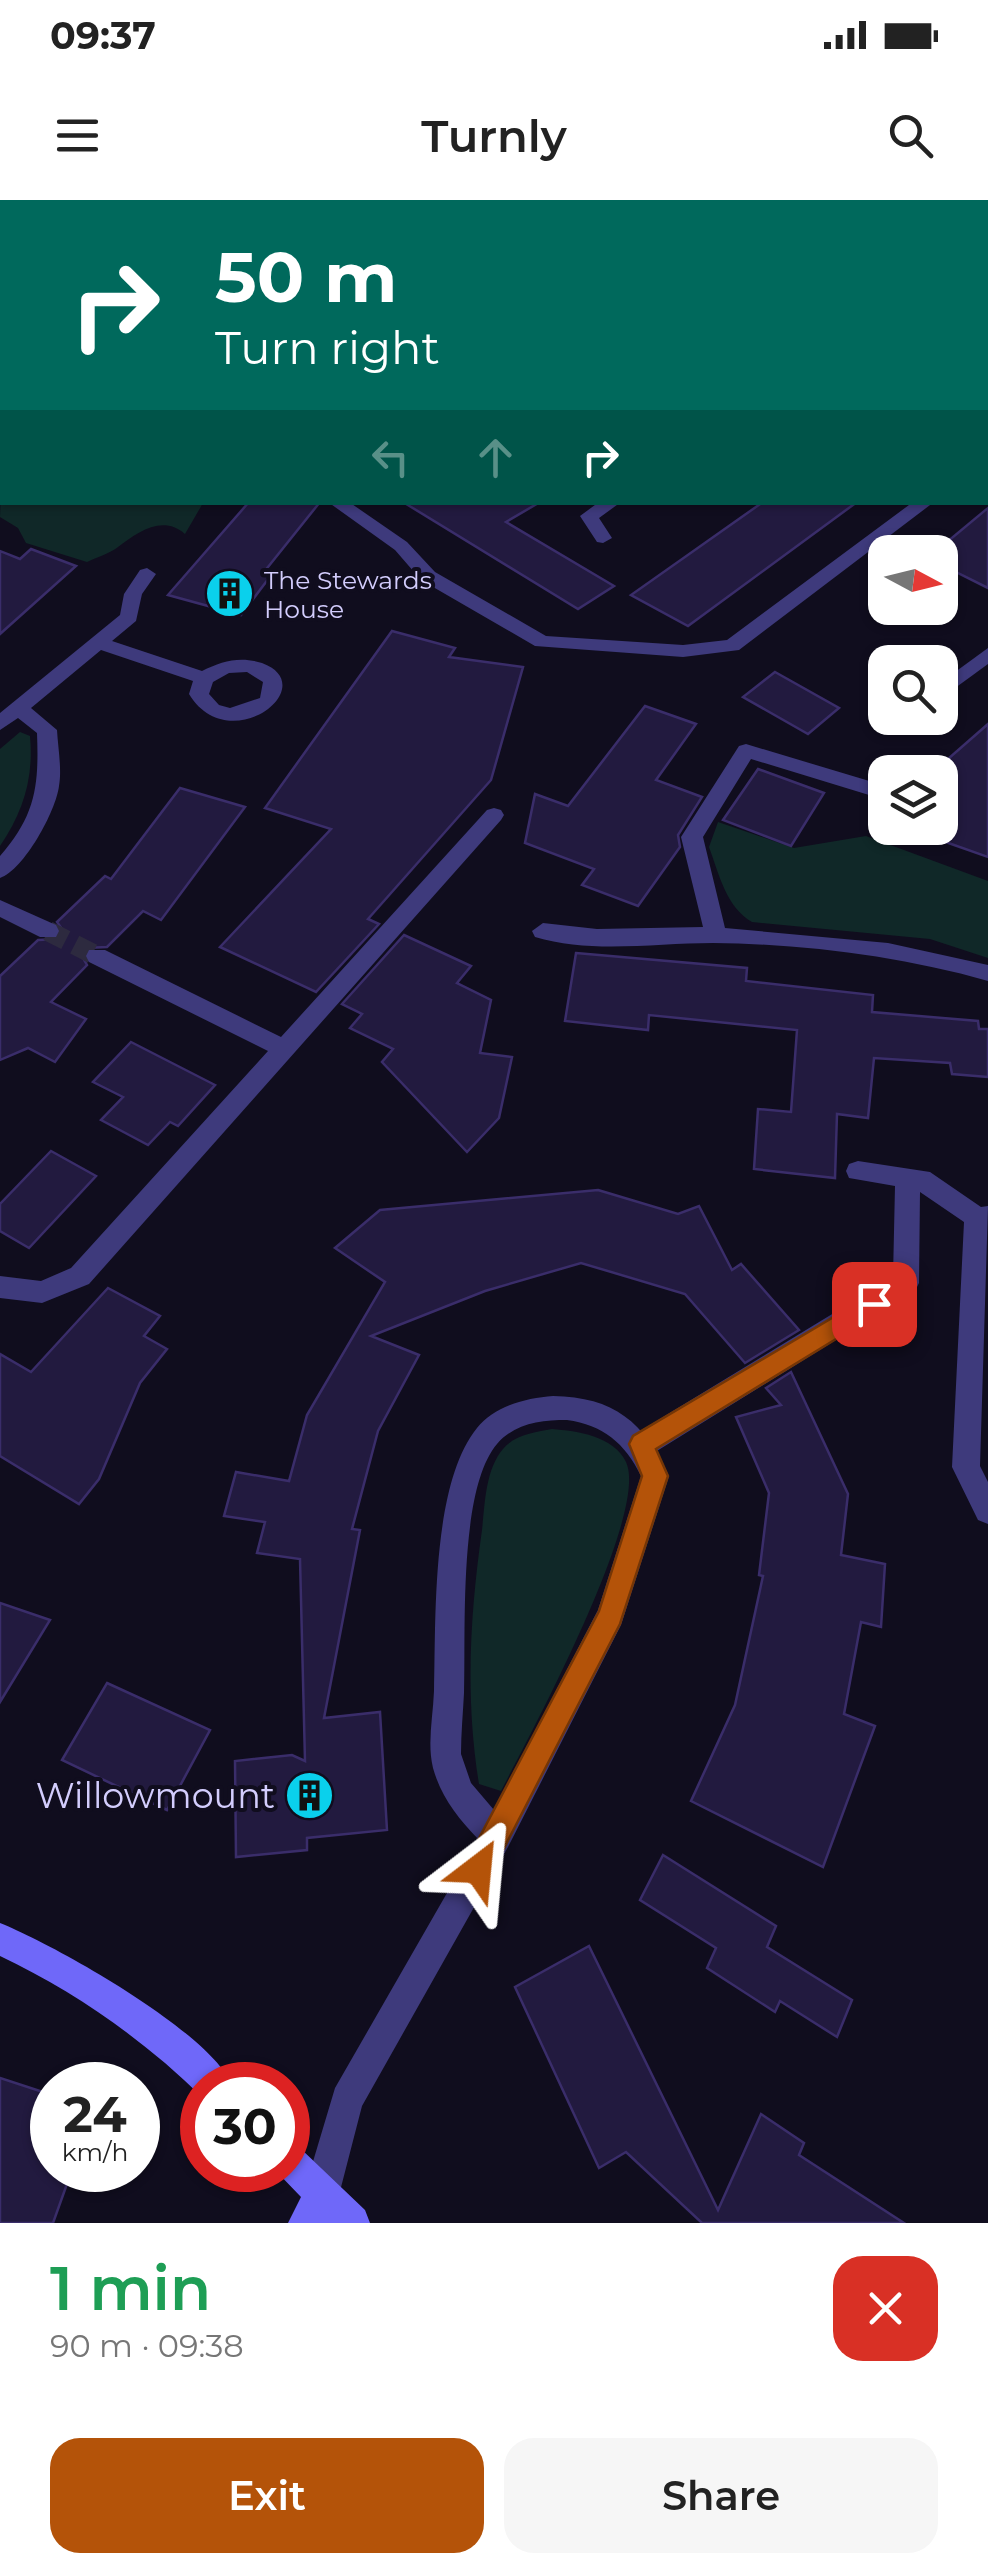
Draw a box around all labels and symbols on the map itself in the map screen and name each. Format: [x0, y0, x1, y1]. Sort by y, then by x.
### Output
north arrow [868, 535, 958, 625]
place label: The Stewards House [264, 565, 432, 624]
building icon: The Stewards House [203, 568, 255, 620]
pin [832, 1262, 917, 1347]
building icon: Willowmount [284, 1769, 336, 1821]
place label: Willowmount [36, 1774, 275, 1817]
position arrow [426, 1817, 530, 1921]
speed limit sign: 30 [180, 2062, 310, 2192]

